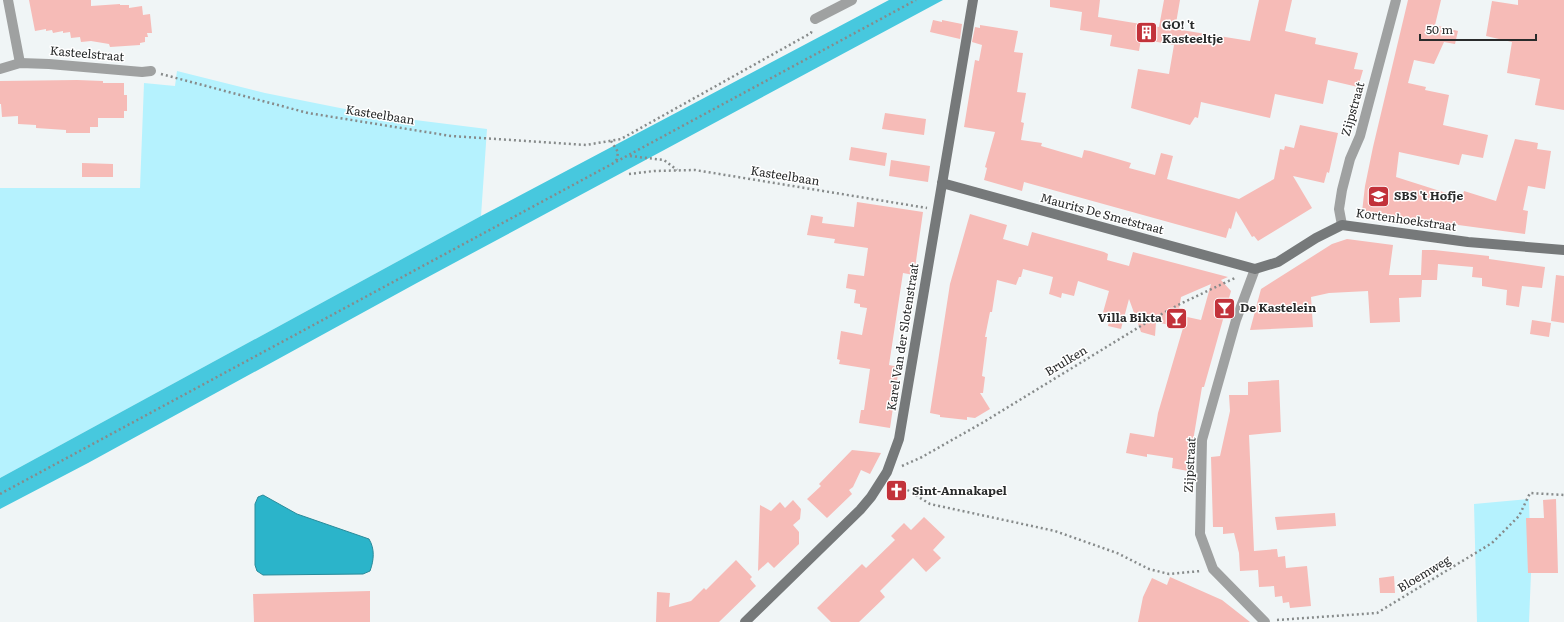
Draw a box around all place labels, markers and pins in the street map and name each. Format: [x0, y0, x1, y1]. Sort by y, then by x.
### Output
place label: GO! 't Kasteeltje [1162, 15, 1223, 47]
building icon: GO! 't Kasteeltje [1133, 19, 1159, 45]
school or university icon: SBS 't Hofje [1365, 183, 1391, 209]
place label: SBS 't Hofje [1394, 186, 1463, 204]
bar icon: De Kastelein [1211, 295, 1237, 321]
place label: De Kastelein [1240, 298, 1317, 316]
bar icon: Villa Bikta [1164, 305, 1190, 331]
place label: Villa Bikta [1098, 308, 1162, 326]
church icon: Sint-Annakapel [884, 478, 910, 504]
place label: Sint-Annakapel [912, 481, 1008, 499]

